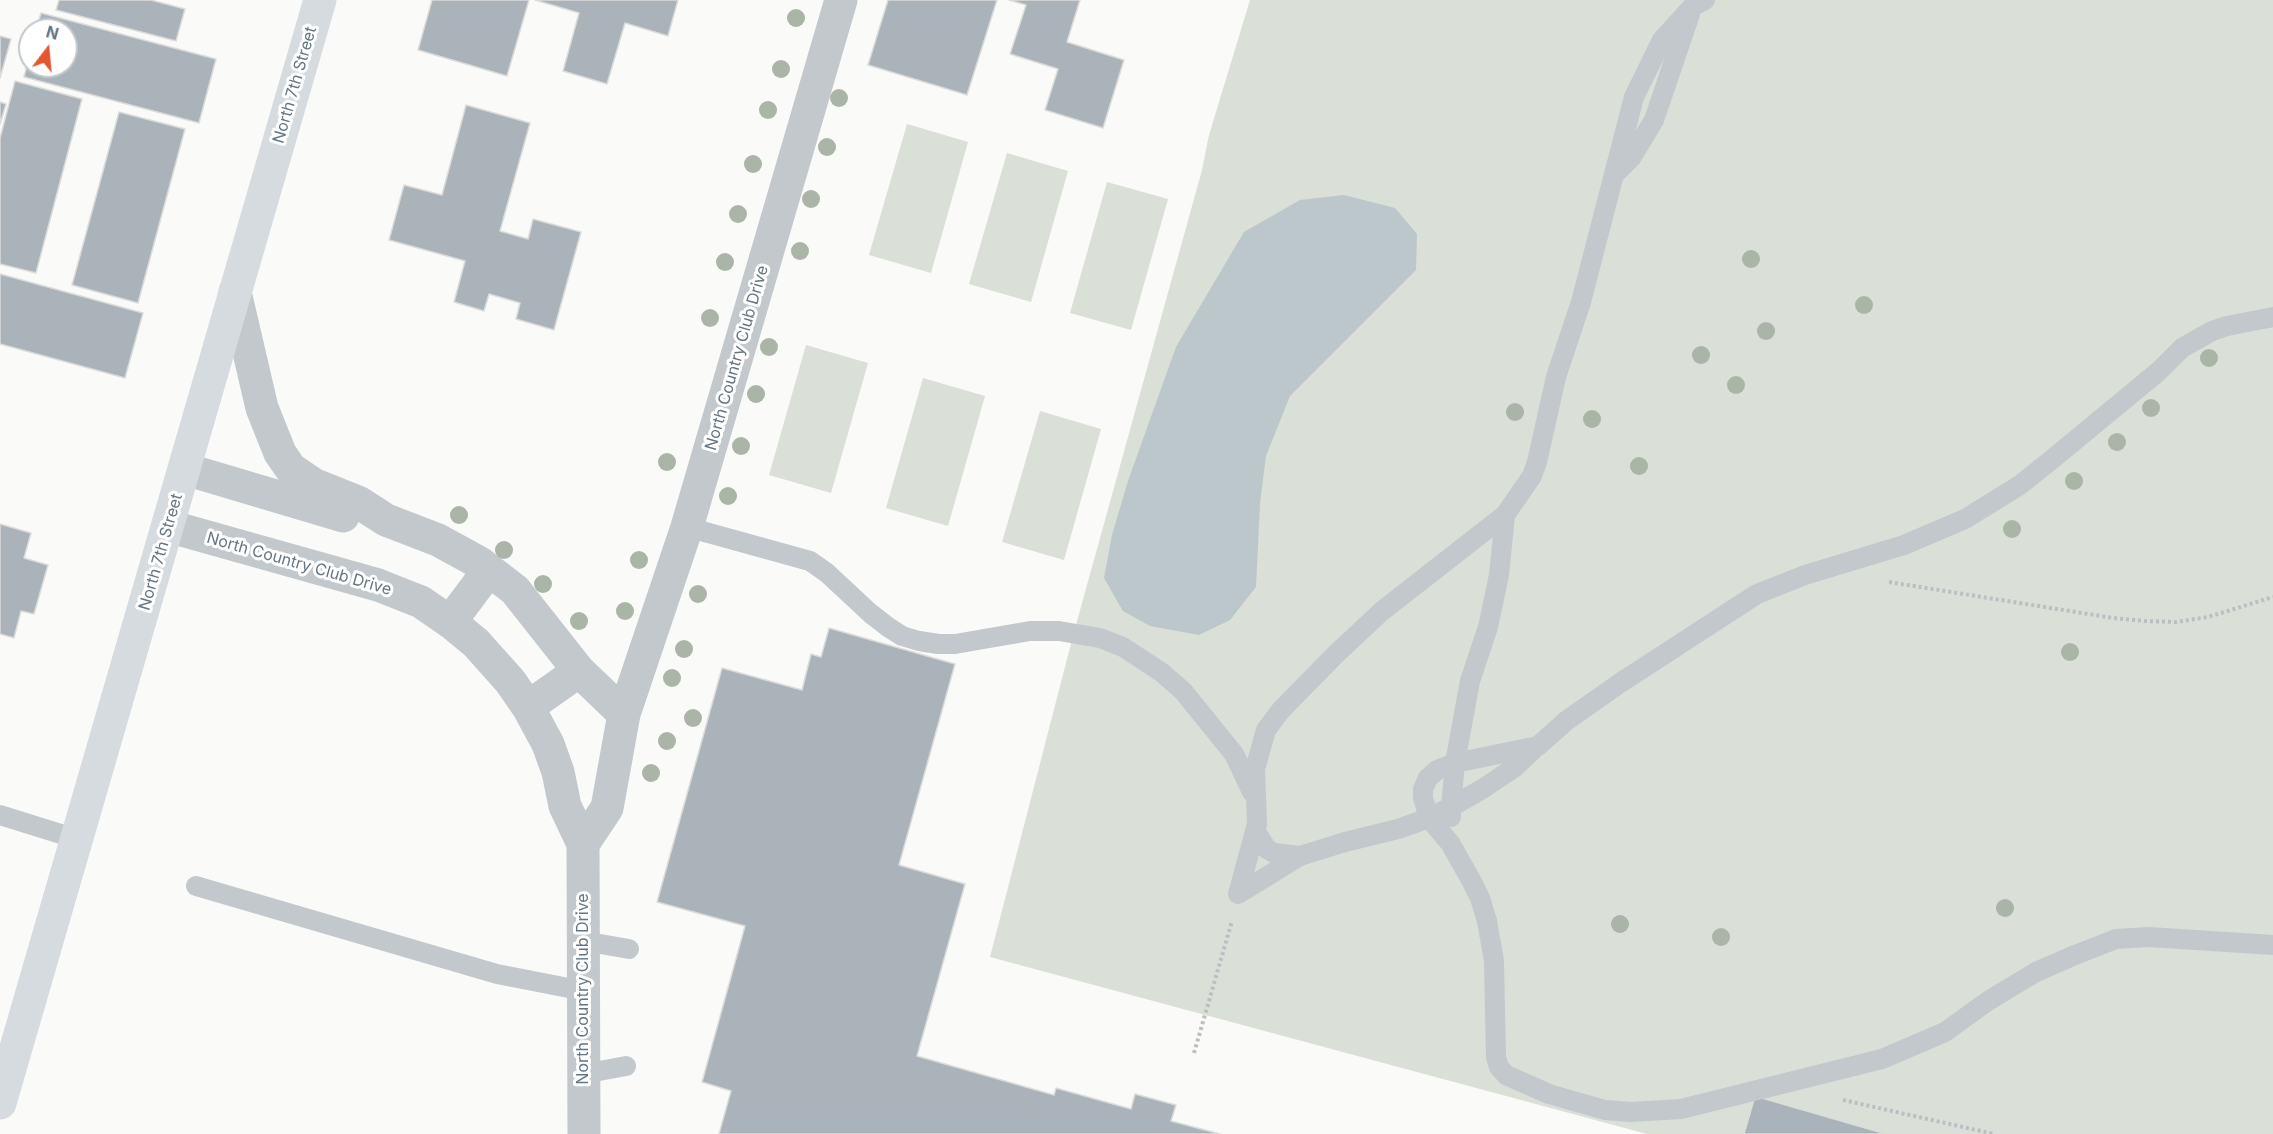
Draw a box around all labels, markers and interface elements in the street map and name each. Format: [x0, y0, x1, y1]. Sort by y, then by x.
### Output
north arrow [18, 18, 78, 78]
text: N [44, 21, 61, 44]
street label: North 7th Street [269, 24, 321, 146]
street label: North Country Club Drive [701, 263, 773, 453]
street label: North 7th Street [135, 491, 187, 613]
street label: North Country Club Drive [204, 528, 394, 600]
street label: North Country Club Drive [573, 893, 593, 1085]

